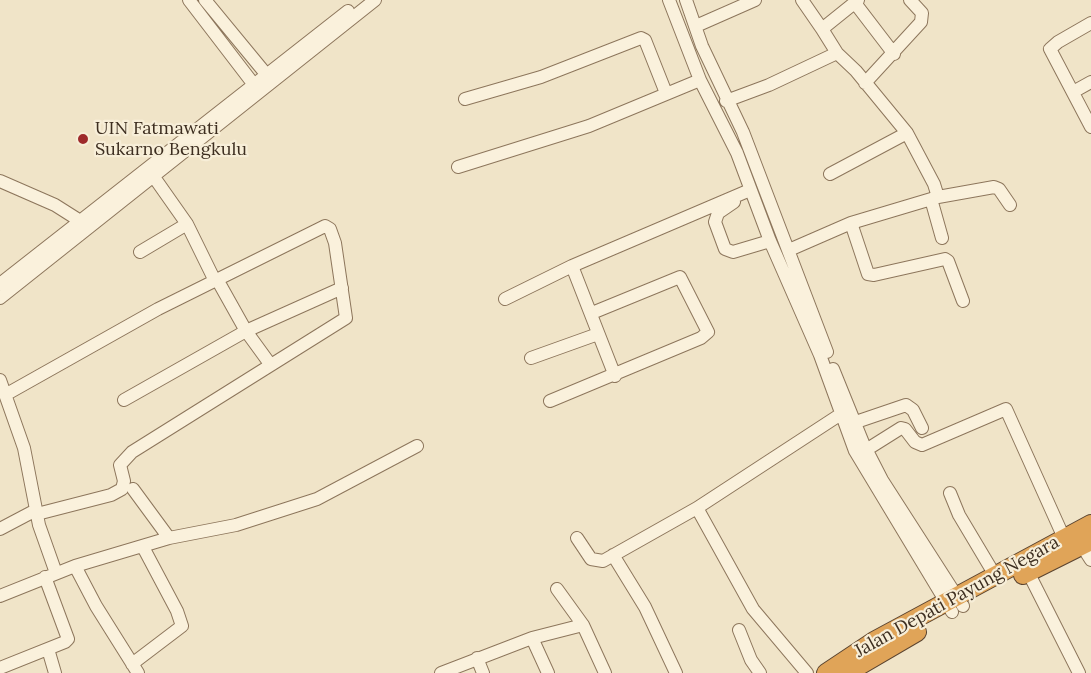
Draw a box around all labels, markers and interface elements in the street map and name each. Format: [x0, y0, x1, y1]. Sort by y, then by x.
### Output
place label: UIN Fatmawati Sukarno Bengkulu [95, 118, 247, 160]
marker: UIN Fatmawati Sukarno Bengkulu [76, 132, 90, 146]
street label: Jalan Depati Payung Negara [851, 532, 1063, 662]

